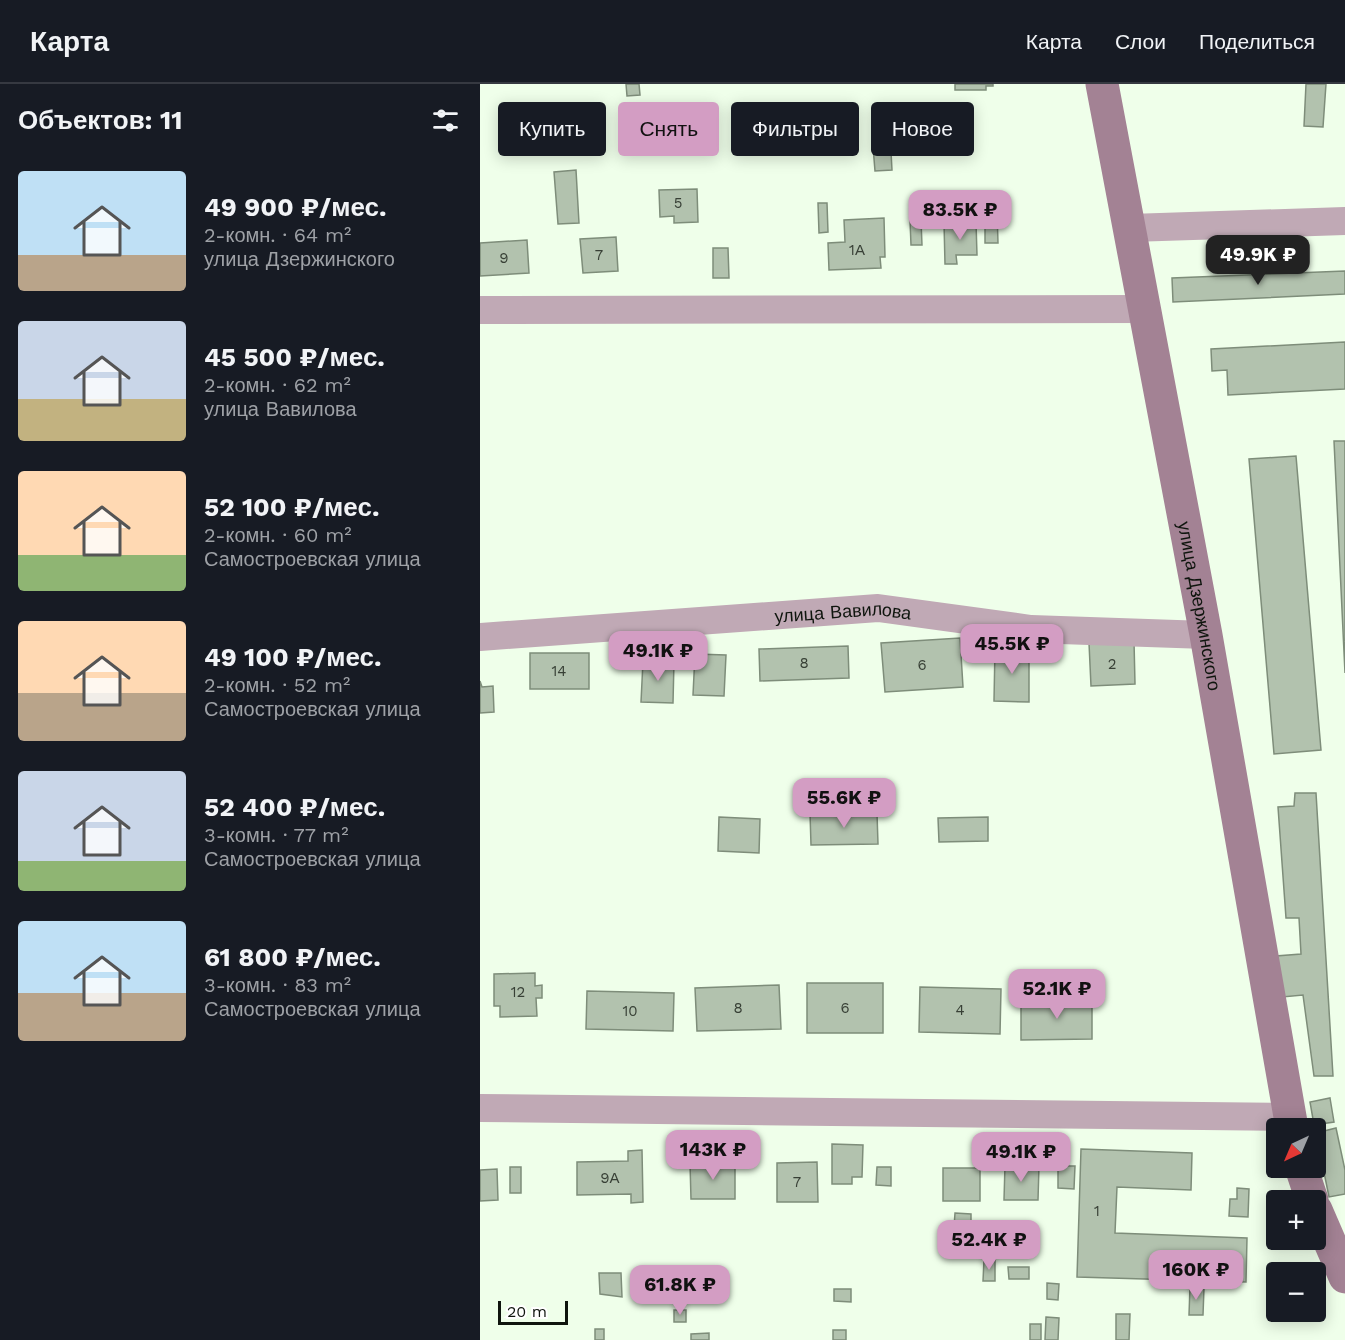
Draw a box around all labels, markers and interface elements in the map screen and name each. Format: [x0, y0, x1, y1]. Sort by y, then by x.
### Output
text: Карта [30, 25, 109, 58]
text: Карта [1026, 29, 1082, 54]
text: Слои [1115, 29, 1166, 54]
text: Поделиться [1199, 29, 1315, 54]
chip: Купить [498, 102, 606, 156]
chip: Снять [618, 102, 719, 156]
chip: Фильтры [731, 102, 859, 156]
chip: Новое [871, 102, 974, 156]
icon: filters [429, 104, 462, 137]
text: Объектов: 11 [18, 105, 182, 135]
pin: 83.5K ₽ [905, 190, 1015, 241]
text: 49 900 ₽/мес. [204, 192, 387, 222]
house number: 5 [674, 194, 682, 212]
icon: home [66, 195, 138, 267]
text: 83.5K ₽ [923, 197, 997, 221]
text: 2-комн. · 64 m² [204, 223, 351, 247]
pin: 49.9K ₽ [1203, 235, 1313, 286]
house number: 1А [849, 241, 865, 259]
text: 49.9K ₽ [1220, 242, 1296, 266]
house number: 7 [595, 246, 603, 264]
text: улица Дзержинского [204, 247, 395, 271]
house number: 9 [499, 249, 509, 267]
text: 45 500 ₽/мес. [204, 342, 385, 372]
icon: home [66, 345, 138, 417]
text: 2-комн. · 62 m² [204, 373, 351, 397]
text: улица Вавилова [204, 397, 357, 421]
text: 52 100 ₽/мес. [204, 492, 379, 522]
icon: home [66, 495, 138, 567]
street label: улица Дзержинского [1174, 519, 1226, 692]
text: 2-комн. · 60 m² [204, 523, 352, 547]
text: Самостроевская улица [204, 547, 421, 571]
street label: улица Вавилова [774, 597, 914, 626]
pin: 45.5K ₽ [957, 624, 1067, 675]
pin: 49.1K ₽ [603, 631, 713, 682]
text: 45.5K ₽ [974, 631, 1050, 655]
text: 49.1K ₽ [623, 638, 693, 662]
text: 49 100 ₽/мес. [204, 642, 382, 672]
icon: home [66, 645, 138, 717]
house number: 8 [799, 654, 809, 672]
house number: 2 [1108, 655, 1116, 673]
house number: 6 [917, 656, 927, 674]
house number: 14 [551, 662, 567, 680]
text: 2-комн. · 52 m² [204, 673, 350, 697]
text: Самостроевская улица [204, 697, 421, 721]
pin: 55.6K ₽ [789, 778, 899, 829]
text: 55.6K ₽ [807, 785, 881, 809]
text: 52 400 ₽/мес. [204, 792, 385, 822]
icon: home [66, 795, 138, 867]
text: 3-комн. · 77 m² [204, 823, 348, 847]
text: Самостроевская улица [204, 847, 421, 871]
text: 61 800 ₽/мес. [204, 942, 381, 972]
icon: home [66, 945, 138, 1017]
pin: 52.1K ₽ [1002, 969, 1112, 1020]
text: 3-комн. · 83 m² [204, 973, 351, 997]
text: 52.1K ₽ [1022, 976, 1092, 1000]
house number: 12 [511, 983, 525, 1001]
text: Самостроевская улица [204, 997, 421, 1021]
house number: 8 [733, 999, 743, 1017]
house number: 6 [840, 999, 850, 1017]
house number: 4 [955, 1001, 965, 1019]
house number: 10 [622, 1002, 638, 1020]
north arrow [1266, 1118, 1326, 1178]
map controls [1266, 1118, 1326, 1322]
pin: 143K ₽ [664, 1130, 762, 1181]
pin: 49.1K ₽ [966, 1132, 1076, 1183]
text: 143K ₽ [680, 1137, 746, 1161]
text: 49.1K ₽ [986, 1139, 1056, 1163]
house number: 9А [600, 1169, 620, 1187]
house number: 7 [793, 1173, 801, 1191]
button: + [1266, 1190, 1326, 1250]
house number: 1 [1094, 1202, 1100, 1220]
pin: 52.4K ₽ [934, 1220, 1044, 1271]
text: 52.4K ₽ [951, 1227, 1027, 1251]
pin: 160K ₽ [1147, 1250, 1245, 1301]
text: 160K ₽ [1162, 1257, 1230, 1281]
button: − [1266, 1262, 1326, 1322]
pin: 61.8K ₽ [625, 1265, 735, 1316]
text: 61.8K ₽ [644, 1272, 716, 1296]
scale bar [498, 1298, 568, 1326]
text: 20 m [507, 1302, 547, 1321]

